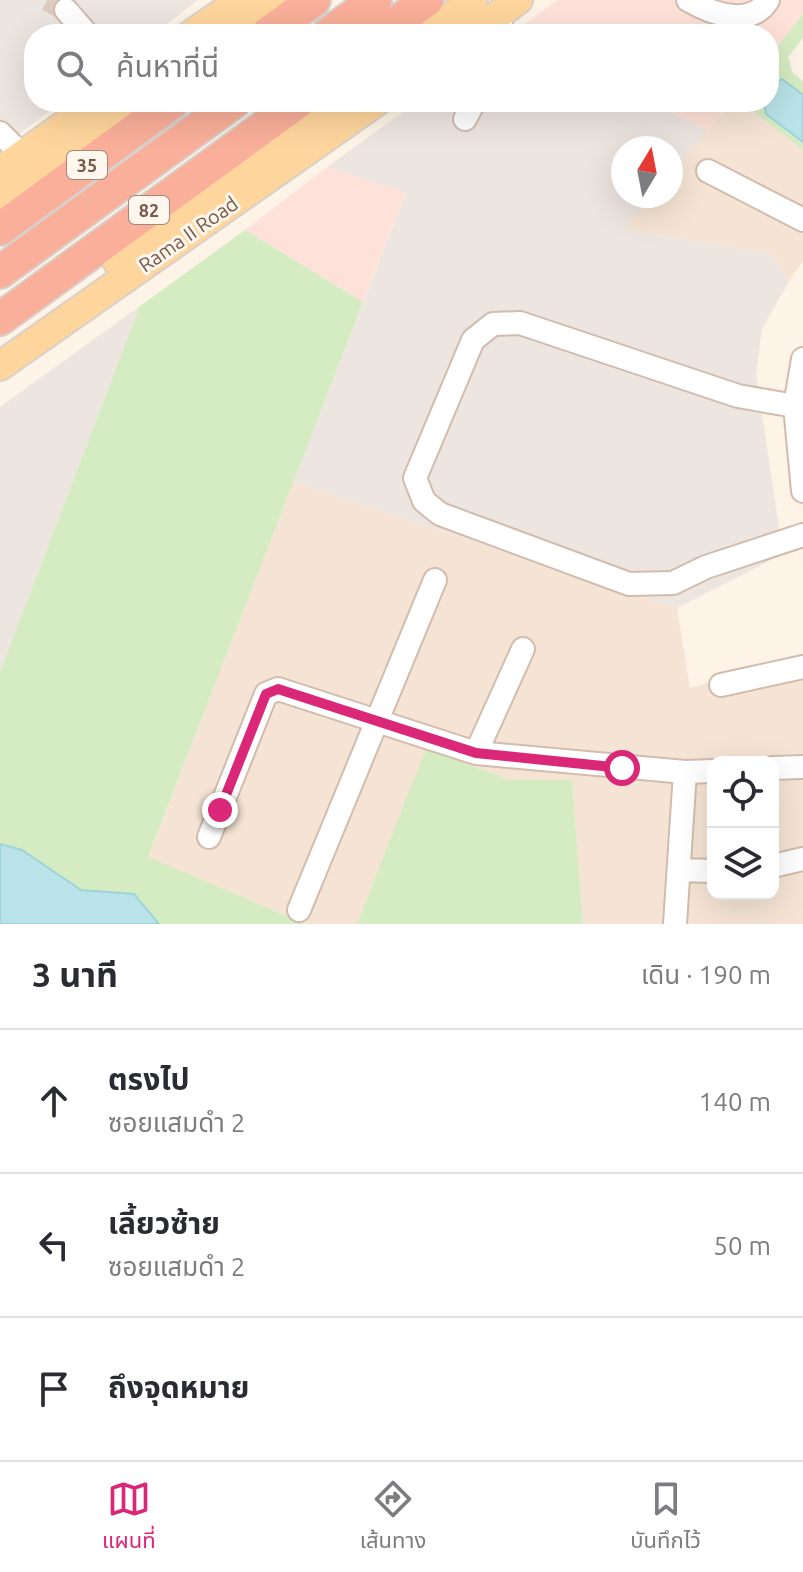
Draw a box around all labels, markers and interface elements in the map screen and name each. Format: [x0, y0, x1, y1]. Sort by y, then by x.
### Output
search box [24, 24, 779, 112]
icon: search [52, 46, 96, 90]
text: ค้นหาที่นี่ [116, 49, 219, 83]
north arrow [611, 136, 683, 208]
road number: 35 [67, 151, 107, 179]
street label: Rama II Road [134, 191, 242, 277]
road number: 82 [129, 196, 169, 224]
route start [604, 750, 640, 786]
map controls [707, 756, 779, 900]
button: locate [707, 756, 779, 828]
route end [202, 792, 238, 828]
button: layers [707, 828, 779, 900]
text: 3 นาที [32, 955, 118, 993]
text: เดิน · 190 m [641, 960, 771, 989]
text: ตรงไป [108, 1062, 190, 1096]
icon: ahead [32, 1079, 76, 1123]
text: 140 m [699, 1087, 771, 1116]
text: ซอยแสมดำ 2 [108, 1108, 245, 1137]
text: เลี้ยวซ้าย [108, 1206, 220, 1240]
icon: left [32, 1223, 76, 1267]
text: 50 m [713, 1231, 771, 1260]
text: ซอยแสมดำ 2 [108, 1252, 245, 1281]
icon: arrive [32, 1367, 76, 1411]
text: ถึงจุดหมาย [108, 1370, 249, 1404]
tab: แผนที่ [102, 1477, 156, 1558]
tab: เส้นทาง [360, 1477, 426, 1558]
tab: บันทึกไว้ [630, 1477, 701, 1558]

